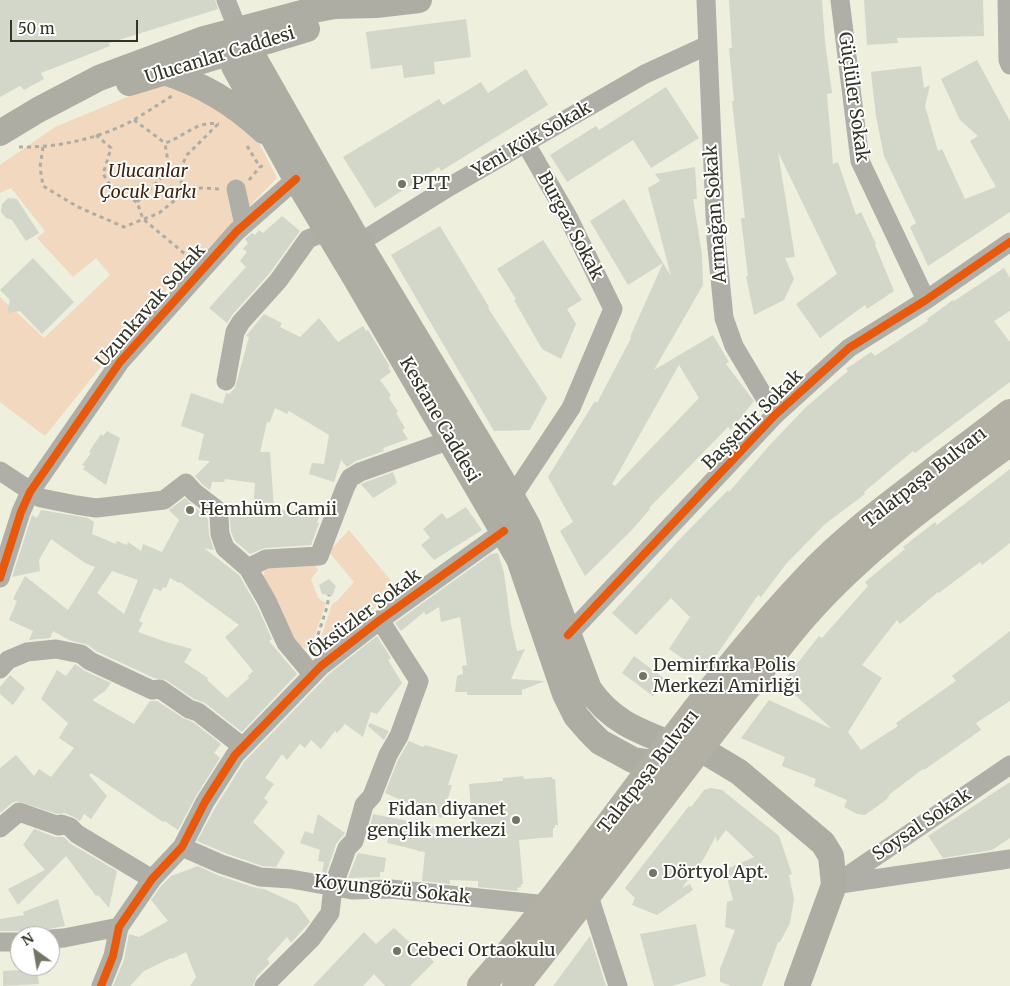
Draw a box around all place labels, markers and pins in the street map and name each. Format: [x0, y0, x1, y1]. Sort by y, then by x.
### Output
place label: PTT [412, 173, 450, 195]
marker: PTT [396, 178, 408, 190]
place label: Hemhüm Camii [200, 499, 337, 521]
marker: Hemhüm Camii [184, 504, 196, 516]
place label: Demirfırka Polis Merkezi Amirliği [653, 655, 800, 698]
marker: Demirfırka Polis Merkezi Amirliği [637, 670, 649, 682]
place label: Fidan diyanet gençlik merkezi [367, 799, 506, 842]
marker: Fidan diyanet gençlik merkezi [510, 814, 522, 826]
place label: Dörtyol Apt. [663, 862, 768, 884]
marker: Dörtyol Apt. [647, 867, 659, 879]
place label: Cebeci Ortaokulu [407, 940, 556, 962]
marker: Cebeci Ortaokulu [391, 945, 403, 957]

